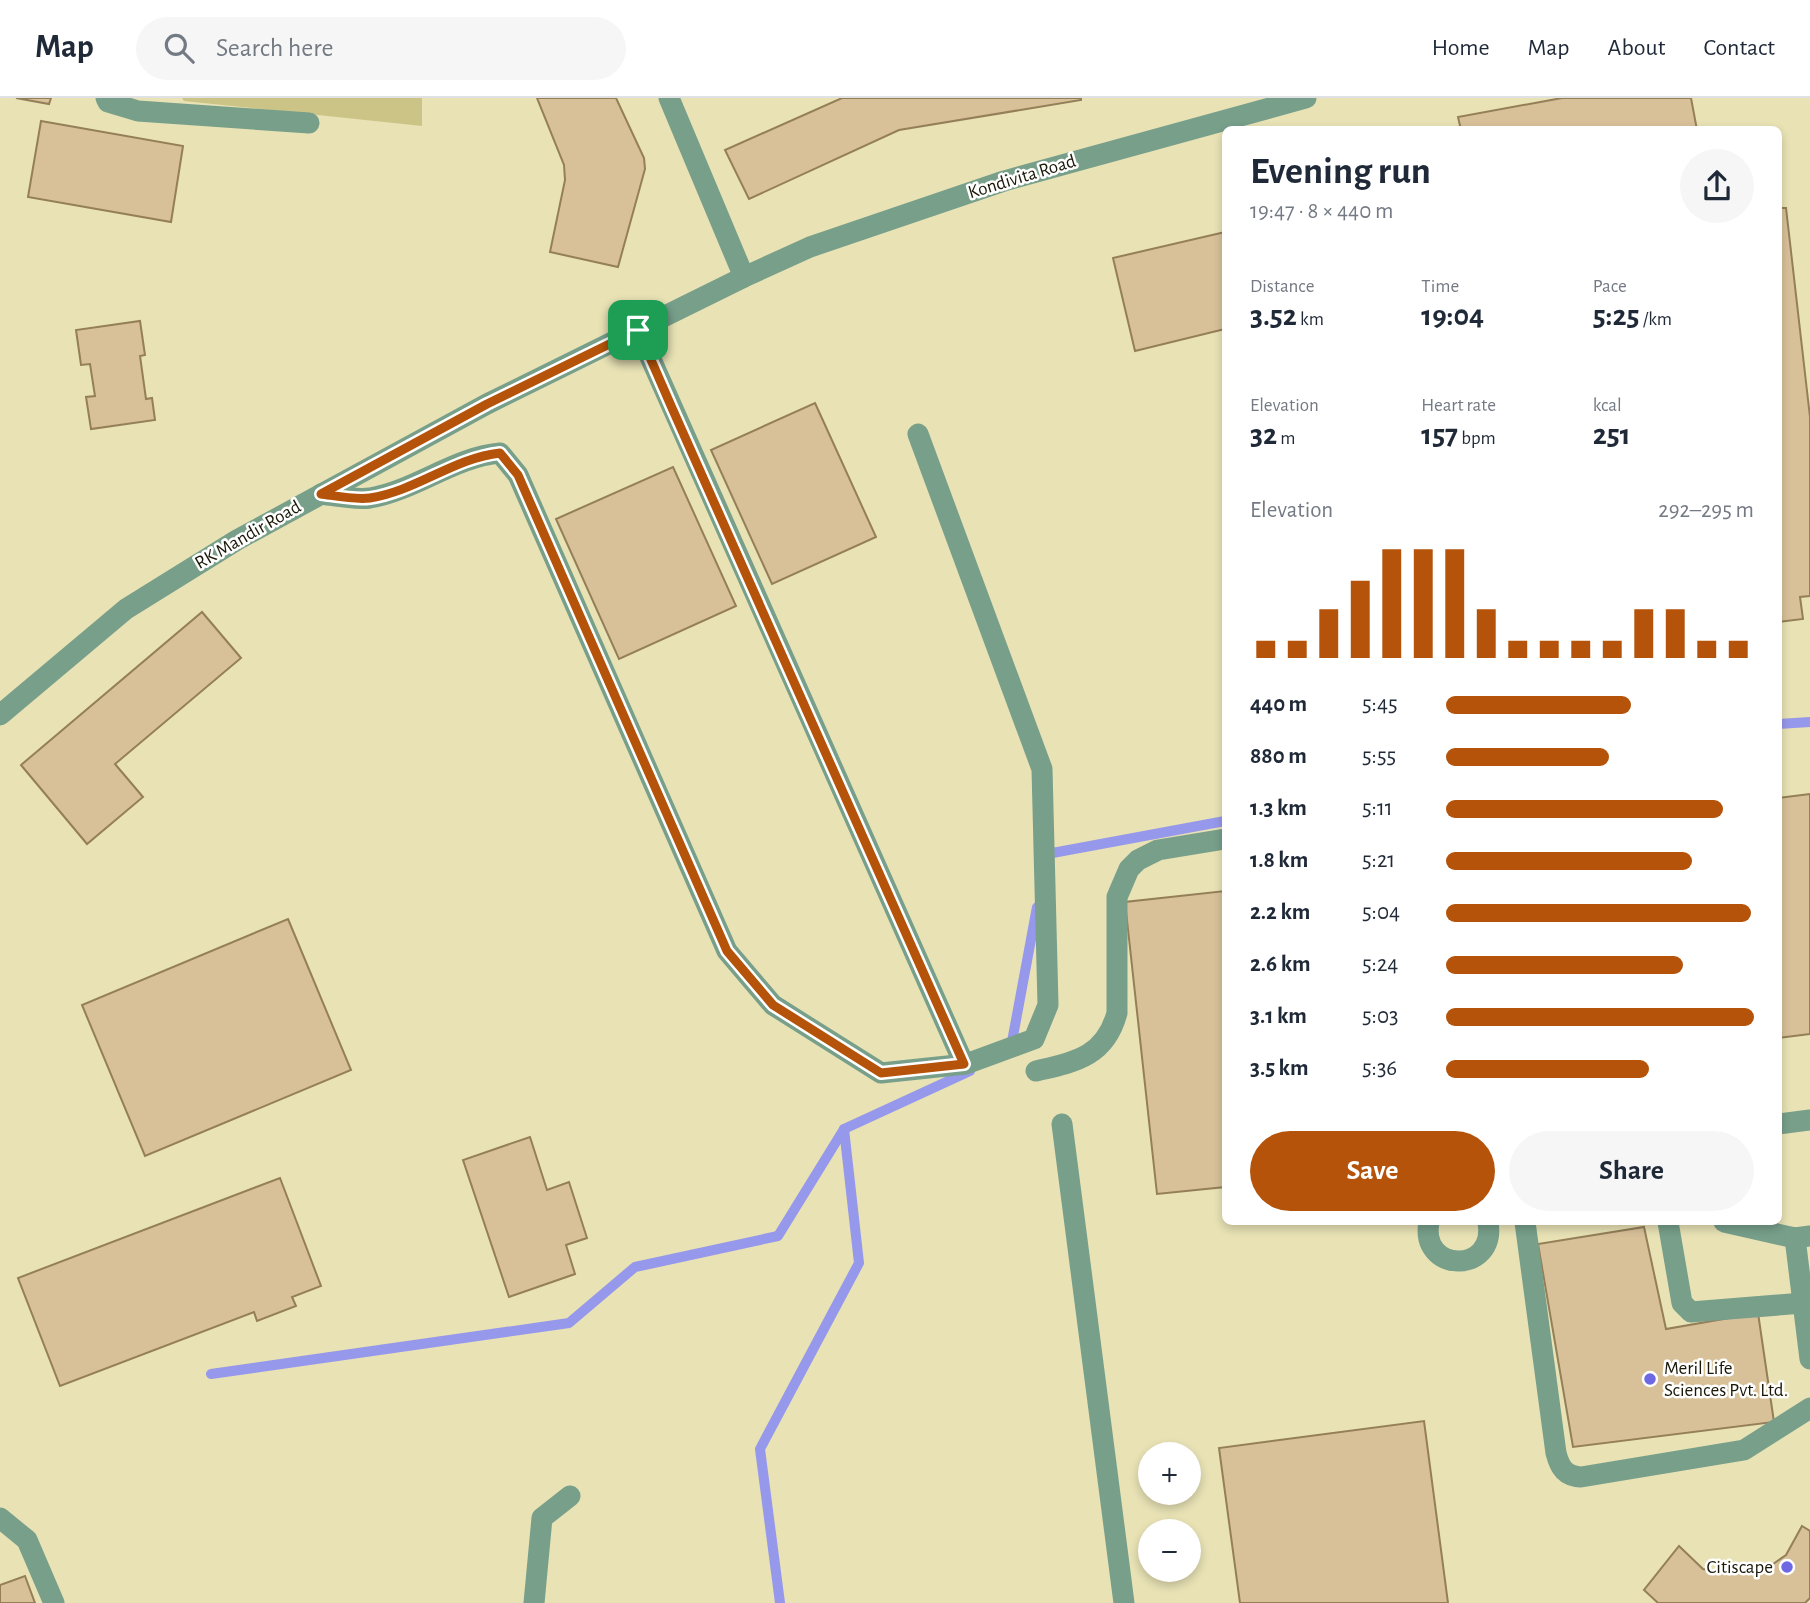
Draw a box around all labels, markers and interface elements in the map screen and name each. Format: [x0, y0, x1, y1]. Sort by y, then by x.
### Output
search box [136, 17, 626, 80]
icon: search [160, 29, 198, 67]
text: Map [35, 31, 94, 64]
text: Search here [216, 35, 334, 61]
text: Home [1432, 36, 1490, 60]
text: Map [1528, 36, 1570, 60]
text: About [1608, 36, 1665, 60]
text: Contact [1703, 36, 1775, 60]
button: share [1680, 149, 1754, 223]
street label: Kondivita Road [966, 152, 1078, 202]
text: Evening run [1250, 153, 1431, 191]
text: 19:47 · 8 × 440 m [1250, 200, 1394, 223]
text: Distance [1250, 277, 1314, 296]
text: Time [1421, 277, 1459, 296]
text: Pace [1593, 277, 1627, 296]
pin [608, 300, 668, 360]
text: 3.52 [1250, 301, 1297, 331]
text: 19:04 [1421, 301, 1484, 331]
text: 5:25 [1593, 301, 1640, 331]
text: km [1297, 310, 1324, 329]
text: /km [1640, 310, 1672, 329]
icon: arrive [619, 311, 657, 349]
text: Elevation [1250, 396, 1319, 415]
text: Heart rate [1421, 396, 1496, 415]
text: kcal [1593, 396, 1622, 415]
text: 32 [1250, 420, 1277, 450]
text: 157 [1421, 420, 1458, 450]
text: 251 [1593, 420, 1631, 450]
text: m [1277, 429, 1295, 448]
text: bpm [1458, 429, 1496, 448]
street label: RK Mandir Road [192, 497, 304, 573]
text: Elevation [1250, 499, 1333, 522]
text: 292–295 m [1658, 499, 1754, 522]
text: 440 m [1250, 693, 1307, 716]
text: 5:45 [1362, 693, 1398, 716]
text: 880 m [1250, 745, 1307, 768]
text: 5:55 [1362, 745, 1396, 768]
text: 1.3 km [1250, 797, 1307, 820]
text: 5:11 [1362, 797, 1393, 820]
text: 1.8 km [1250, 849, 1308, 872]
text: 5:21 [1362, 849, 1395, 872]
text: 2.2 km [1250, 901, 1310, 924]
text: 5:04 [1362, 901, 1400, 924]
text: 2.6 km [1250, 953, 1311, 976]
text: 5:24 [1362, 953, 1398, 976]
text: 3.1 km [1250, 1005, 1307, 1028]
text: 5:03 [1362, 1005, 1399, 1028]
text: 3.5 km [1250, 1057, 1309, 1080]
text: 5:36 [1362, 1057, 1397, 1080]
button: Save [1250, 1131, 1495, 1211]
button: Share [1509, 1131, 1754, 1211]
place label: Meril Life Sciences Pvt. Ltd. [1664, 1359, 1788, 1400]
marker: Meril Life Sciences Pvt. Ltd. [1642, 1371, 1658, 1387]
map controls [1138, 1442, 1201, 1582]
button: + [1138, 1442, 1201, 1505]
button: − [1138, 1519, 1201, 1582]
place label: Citiscape [1706, 1558, 1773, 1577]
marker: Citiscape [1779, 1559, 1795, 1575]

